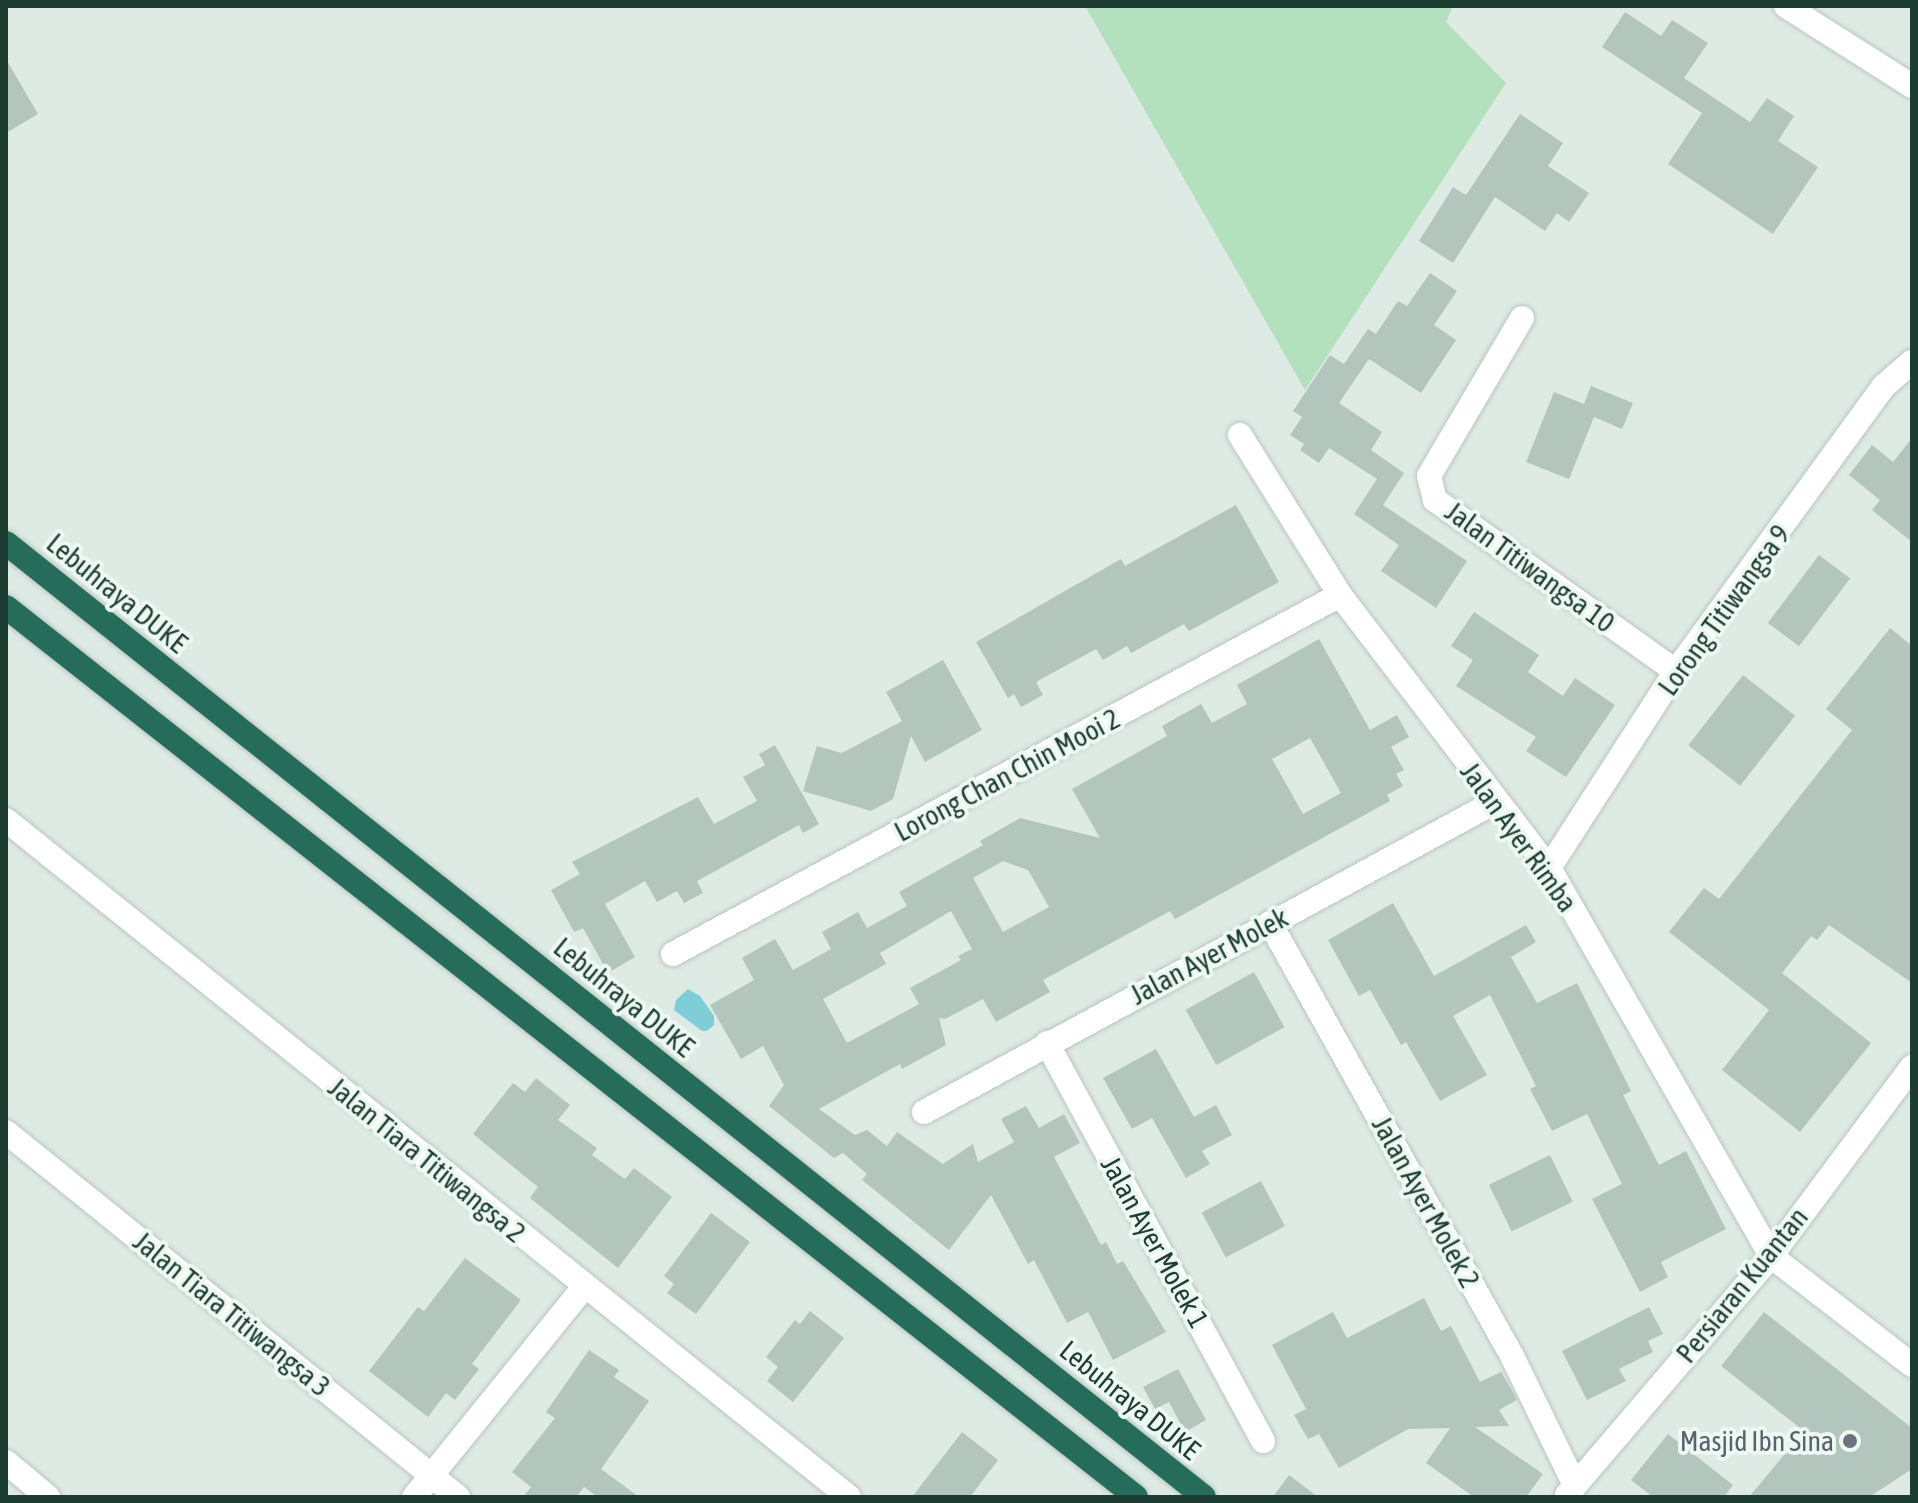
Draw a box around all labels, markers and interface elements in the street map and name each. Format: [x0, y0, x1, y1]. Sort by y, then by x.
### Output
street label: Jalan Titiwangsa 10 [1439, 494, 1621, 640]
street label: Lorong Titiwangsa 9 [1651, 518, 1797, 702]
street label: Lebuhraya DUKE [40, 526, 194, 660]
street label: Lorong Chan Chin Mooi 2 [889, 701, 1125, 849]
street label: Jalan Ayer Rimba [1454, 756, 1584, 918]
street label: Jalan Ayer Molek [1124, 900, 1294, 1012]
street label: Lebuhraya DUKE [547, 930, 701, 1064]
street label: Jalan Tiara Titiwangsa 2 [322, 1070, 532, 1250]
street label: Jalan Ayer Molek 2 [1365, 1110, 1487, 1294]
street label: Jalan Ayer Molek 1 [1094, 1150, 1216, 1334]
street label: Persiaran Kuantan [1669, 1201, 1815, 1369]
street label: Jalan Tiara Titiwangsa 3 [127, 1224, 337, 1404]
street label: Lebuhraya DUKE [1053, 1333, 1207, 1467]
place label: Masjid Ibn Sina [1680, 1424, 1834, 1458]
marker: Masjid Ibn Sina [1841, 1432, 1859, 1450]

